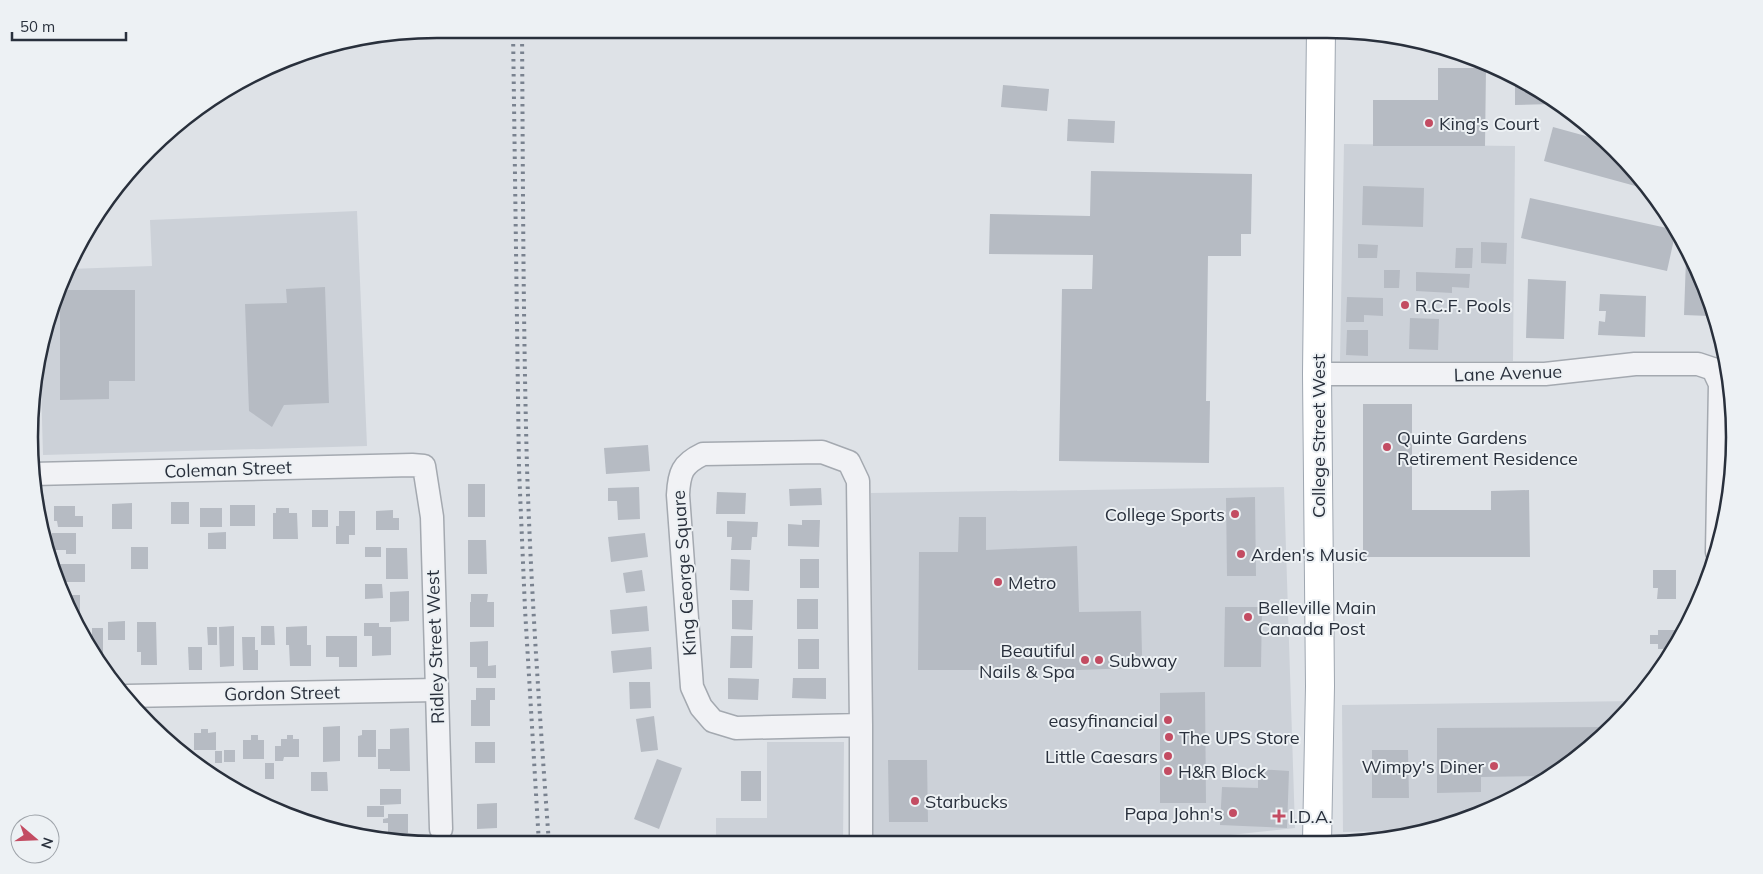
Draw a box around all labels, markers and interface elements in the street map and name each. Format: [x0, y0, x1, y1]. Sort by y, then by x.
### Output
scale bar [12, 10, 126, 42]
text: 50 m [20, 17, 55, 36]
place label: King's Court [1439, 112, 1539, 135]
marker: King's Court [1423, 117, 1435, 129]
place label: R.C.F. Pools [1415, 294, 1511, 317]
marker: R.C.F. Pools [1399, 299, 1411, 311]
street label: College Street West [1307, 354, 1330, 518]
street label: Lane Avenue [1453, 360, 1563, 386]
place label: Quinte Gardens Retirement Residence [1397, 426, 1578, 470]
marker: Quinte Gardens Retirement Residence [1381, 441, 1393, 453]
street label: Coleman Street [164, 455, 292, 483]
street label: King George Square [667, 489, 701, 657]
place label: College Sports [1105, 503, 1225, 526]
marker: College Sports [1229, 508, 1241, 520]
place label: Arden's Music [1251, 543, 1367, 566]
marker: Arden's Music [1235, 548, 1247, 560]
street label: Ridley Street West [421, 570, 449, 724]
place label: Metro [1008, 571, 1056, 594]
marker: Metro [992, 576, 1004, 588]
place label: Belleville Main Canada Post [1258, 596, 1376, 640]
marker: Belleville Main Canada Post [1242, 611, 1254, 623]
place label: Beautiful Nails & Spa [979, 639, 1075, 683]
place label: Subway [1109, 649, 1177, 672]
marker: Beautiful Nails & Spa [1079, 654, 1091, 666]
marker: Subway [1093, 654, 1105, 666]
street label: Gordon Street [224, 680, 340, 706]
place label: easyfinancial [1048, 709, 1158, 732]
marker: easyfinancial [1162, 714, 1174, 726]
place label: The UPS Store [1179, 726, 1300, 749]
marker: The UPS Store [1163, 731, 1175, 743]
place label: Little Caesars [1045, 745, 1158, 768]
marker: Little Caesars [1162, 750, 1174, 762]
place label: Wimpy's Diner [1361, 755, 1484, 778]
place label: H&R Block [1178, 760, 1267, 783]
marker: Wimpy's Diner [1488, 760, 1500, 772]
marker: H&R Block [1162, 765, 1174, 777]
place label: Starbucks [925, 790, 1008, 813]
marker: Starbucks [909, 795, 921, 807]
place label: Papa John's [1124, 802, 1223, 825]
place label: I.D.A. [1289, 805, 1333, 828]
marker: Papa John's [1227, 807, 1239, 819]
marker: I.D.A. [1273, 810, 1285, 822]
north arrow [10, 814, 60, 864]
text: N [37, 835, 58, 851]

